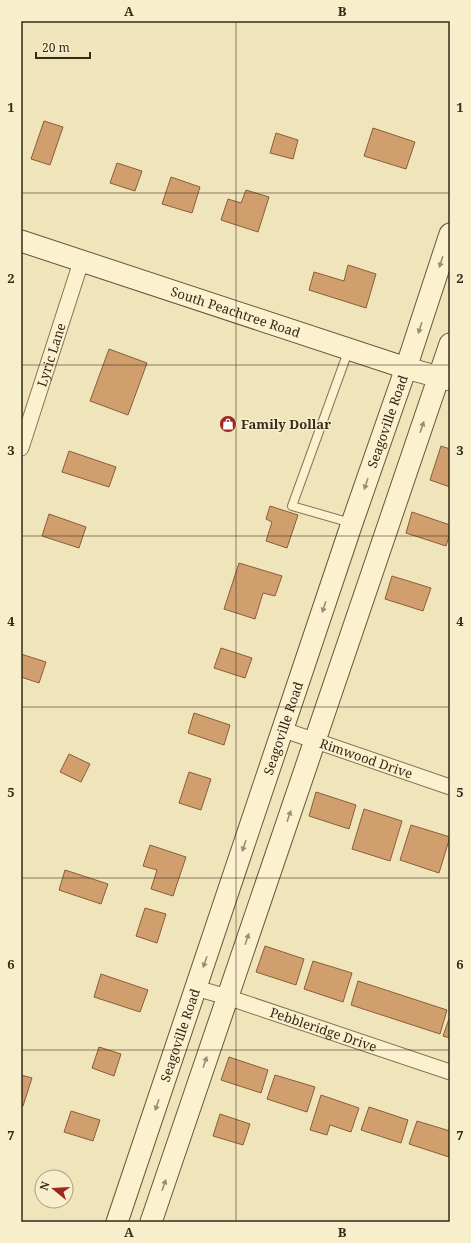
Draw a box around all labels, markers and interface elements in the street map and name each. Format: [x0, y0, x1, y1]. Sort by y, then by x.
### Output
text: A [124, 2, 134, 20]
text: B [338, 2, 347, 20]
scale bar [36, 34, 90, 60]
text: 20 m [42, 39, 70, 56]
text: 1 [7, 98, 15, 116]
text: 1 [456, 98, 464, 116]
one-way arrow [438, 257, 444, 269]
text: 2 [7, 269, 15, 287]
text: 2 [456, 269, 464, 287]
street label: South Peachtree Road [169, 282, 303, 342]
street label: Lyric Lane [32, 321, 70, 389]
one-way arrow [416, 322, 422, 334]
street label: Seagoville Road [363, 372, 412, 470]
shop icon: Family Dollar [218, 414, 238, 434]
place label: Family Dollar [241, 415, 331, 433]
one-way arrow [420, 421, 426, 433]
text: 3 [7, 441, 15, 459]
text: 3 [456, 441, 464, 459]
one-way arrow [363, 479, 369, 491]
one-way arrow [321, 602, 327, 614]
text: 4 [7, 612, 15, 630]
text: 4 [456, 612, 464, 630]
street label: Seagoville Road [259, 679, 307, 777]
street label: Rimwood Drive [318, 734, 415, 783]
text: 5 [7, 783, 15, 801]
text: 5 [456, 783, 464, 801]
one-way arrow [287, 809, 293, 821]
one-way arrow [241, 841, 247, 853]
one-way arrow [245, 932, 251, 944]
text: 6 [7, 955, 15, 973]
text: 6 [456, 955, 464, 973]
one-way arrow [202, 957, 208, 969]
street label: Seagoville Road [156, 986, 204, 1084]
street label: Pebbleridge Drive [268, 1003, 379, 1056]
one-way arrow [203, 1056, 209, 1068]
one-way arrow [153, 1099, 159, 1111]
text: 7 [7, 1126, 15, 1144]
text: 7 [456, 1126, 464, 1144]
north arrow [34, 1169, 74, 1209]
text: N [36, 1179, 53, 1192]
one-way arrow [161, 1179, 167, 1191]
text: A [124, 1223, 134, 1241]
text: B [338, 1223, 347, 1241]

